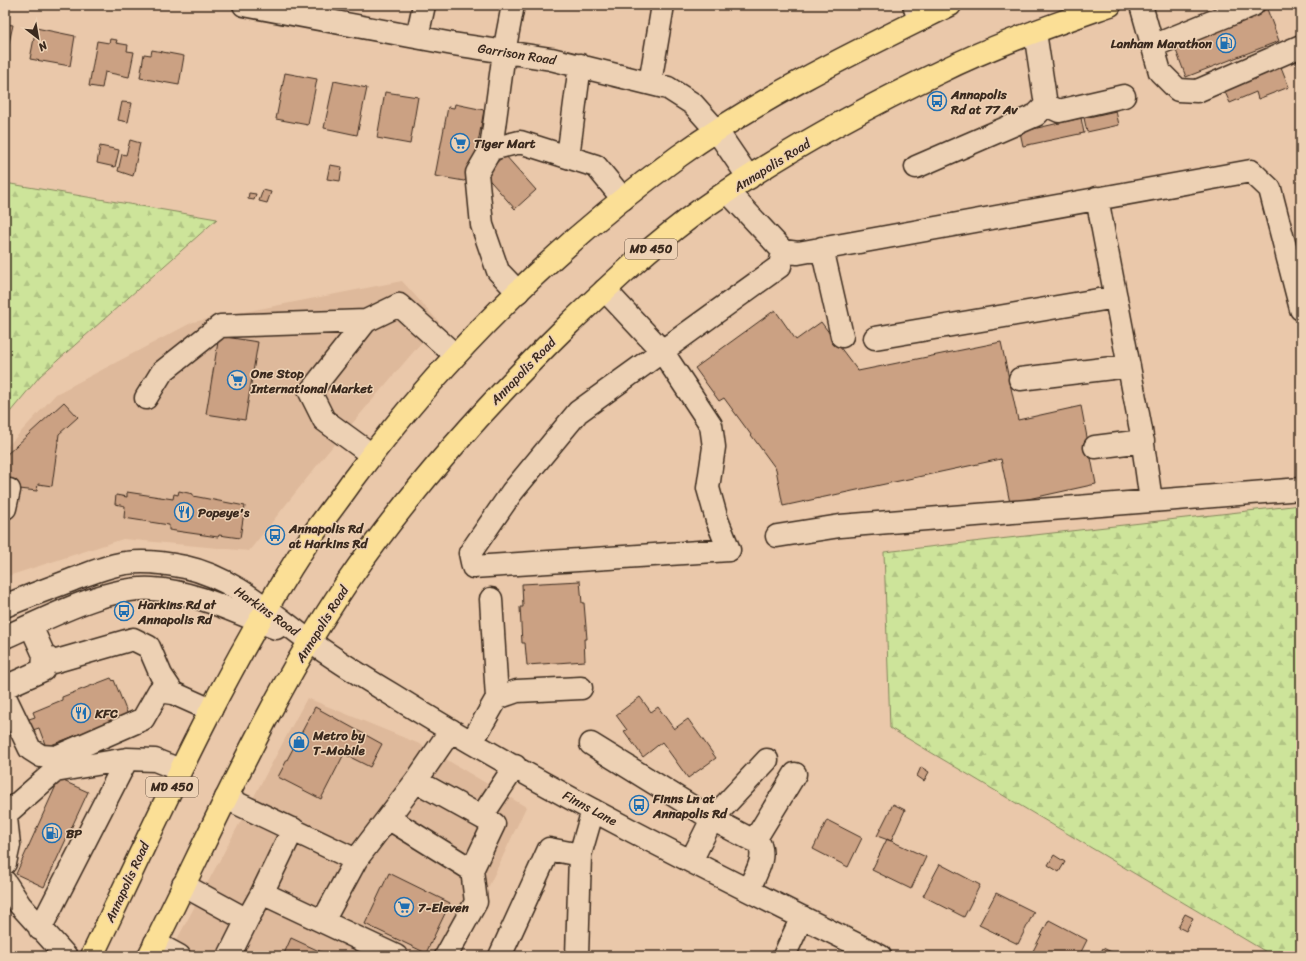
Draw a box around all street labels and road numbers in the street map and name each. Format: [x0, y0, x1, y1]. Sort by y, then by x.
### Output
street label: Garrison Road [476, 36, 559, 72]
street label: Annapolis Road [728, 132, 816, 198]
road number: MD 450 [625, 239, 677, 259]
street label: Annapolis Road [484, 331, 562, 411]
street label: Harkins Road [229, 580, 306, 643]
street label: Annapolis Road [289, 580, 355, 668]
road number: MD 450 [146, 777, 198, 797]
street label: Finns Lane [558, 784, 622, 832]
street label: Annapolis Road [98, 837, 156, 927]

